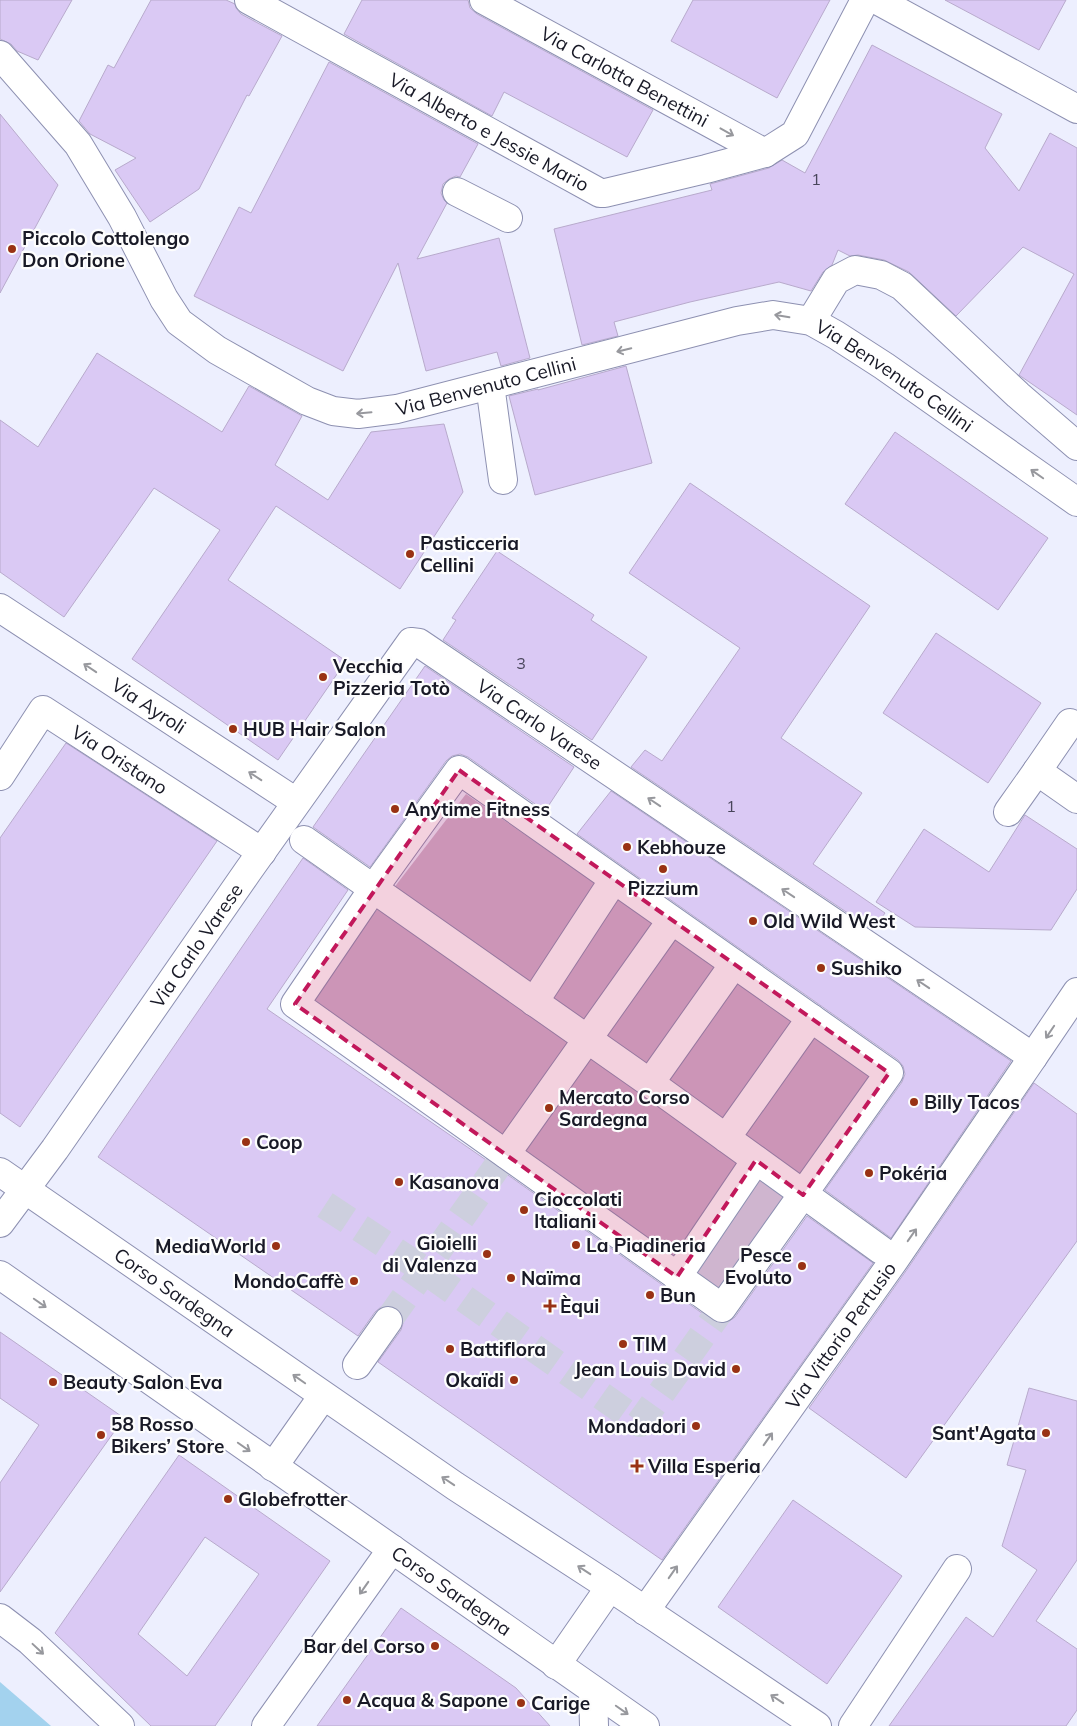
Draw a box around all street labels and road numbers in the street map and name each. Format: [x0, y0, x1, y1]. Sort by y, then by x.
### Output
street label: Via Carlotta Benettini [536, 21, 713, 132]
street label: Via Alberto e Jessie Mario [385, 67, 593, 197]
street label: Via Benvenuto Cellini [811, 314, 978, 437]
street label: Via Benvenuto Cellini [393, 351, 579, 421]
street label: Via Ayroli [107, 672, 191, 739]
street label: Via Carlo Varese [472, 673, 607, 775]
street label: Via Oristano [67, 720, 172, 800]
street label: Via Carlo Varese [145, 879, 248, 1012]
street label: Corso Sardegna [110, 1242, 239, 1342]
street label: Via Vittorio Pertusio [780, 1257, 901, 1414]
street label: Corso Sardegna [387, 1540, 516, 1641]

